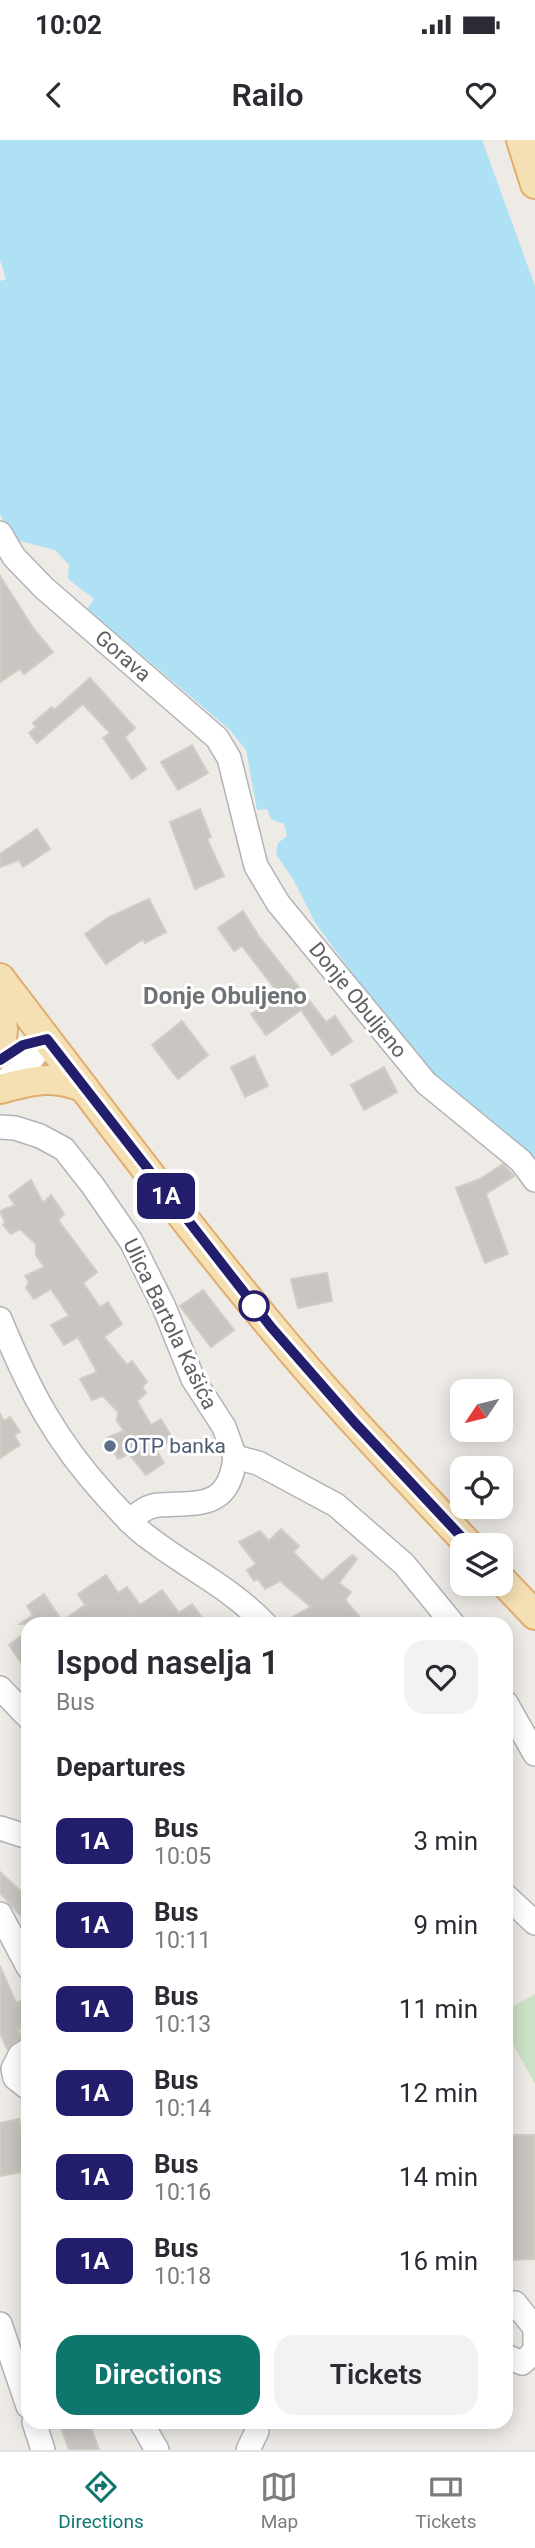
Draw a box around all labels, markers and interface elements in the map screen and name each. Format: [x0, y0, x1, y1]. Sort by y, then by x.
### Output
text: 10:02 [35, 10, 102, 40]
icon: back [35, 76, 73, 114]
text: Railo [231, 76, 304, 114]
icon: heart [462, 76, 500, 114]
street label: Gorava [90, 625, 156, 687]
street label: Donje Obuljeno [304, 938, 412, 1063]
district label: Donje Obuljeno [143, 982, 307, 1010]
line badge: 1A [134, 1173, 198, 1219]
text: 1A [151, 1182, 181, 1210]
street label: Ulica Bartola Kašića [118, 1235, 222, 1413]
unlabelled marker [239, 1291, 269, 1321]
north arrow [450, 1379, 513, 1442]
map controls [450, 1379, 513, 1596]
place label: OTP banka [124, 1434, 226, 1458]
marker: OTP banka [102, 1438, 118, 1454]
button: locate [450, 1456, 513, 1519]
button: layers [450, 1533, 513, 1596]
button: heart [404, 1640, 478, 1714]
text: Ispod naselja 1 [56, 1643, 279, 1682]
text: Bus [56, 1689, 95, 1716]
text: Departures [56, 1752, 186, 1782]
text: Bus [154, 1813, 199, 1843]
text: 3 min [413, 1826, 478, 1856]
text: 1A [80, 1827, 109, 1855]
text: 10:05 [154, 1843, 211, 1870]
text: Bus [154, 1897, 199, 1927]
text: 9 min [413, 1910, 478, 1940]
text: 1A [80, 1911, 109, 1939]
text: 10:11 [154, 1927, 211, 1954]
text: Bus [154, 1981, 199, 2011]
text: 11 min [399, 1994, 478, 2024]
text: 1A [80, 1995, 109, 2023]
text: 10:13 [154, 2011, 211, 2038]
text: Bus [154, 2065, 199, 2095]
text: 12 min [399, 2078, 478, 2108]
text: 1A [80, 2079, 109, 2107]
text: 10:14 [154, 2095, 211, 2122]
text: Bus [154, 2149, 199, 2179]
text: 14 min [399, 2162, 478, 2192]
text: 1A [80, 2163, 109, 2191]
text: 10:16 [154, 2179, 211, 2206]
text: Bus [154, 2233, 199, 2263]
text: 16 min [399, 2246, 478, 2276]
text: 1A [80, 2247, 109, 2275]
text: 10:18 [154, 2263, 211, 2290]
button: Directions [56, 2335, 260, 2415]
button: Tickets [274, 2335, 478, 2415]
tab: Directions [58, 2468, 144, 2533]
tab: Map [260, 2468, 298, 2533]
tab: Tickets [415, 2468, 477, 2533]

